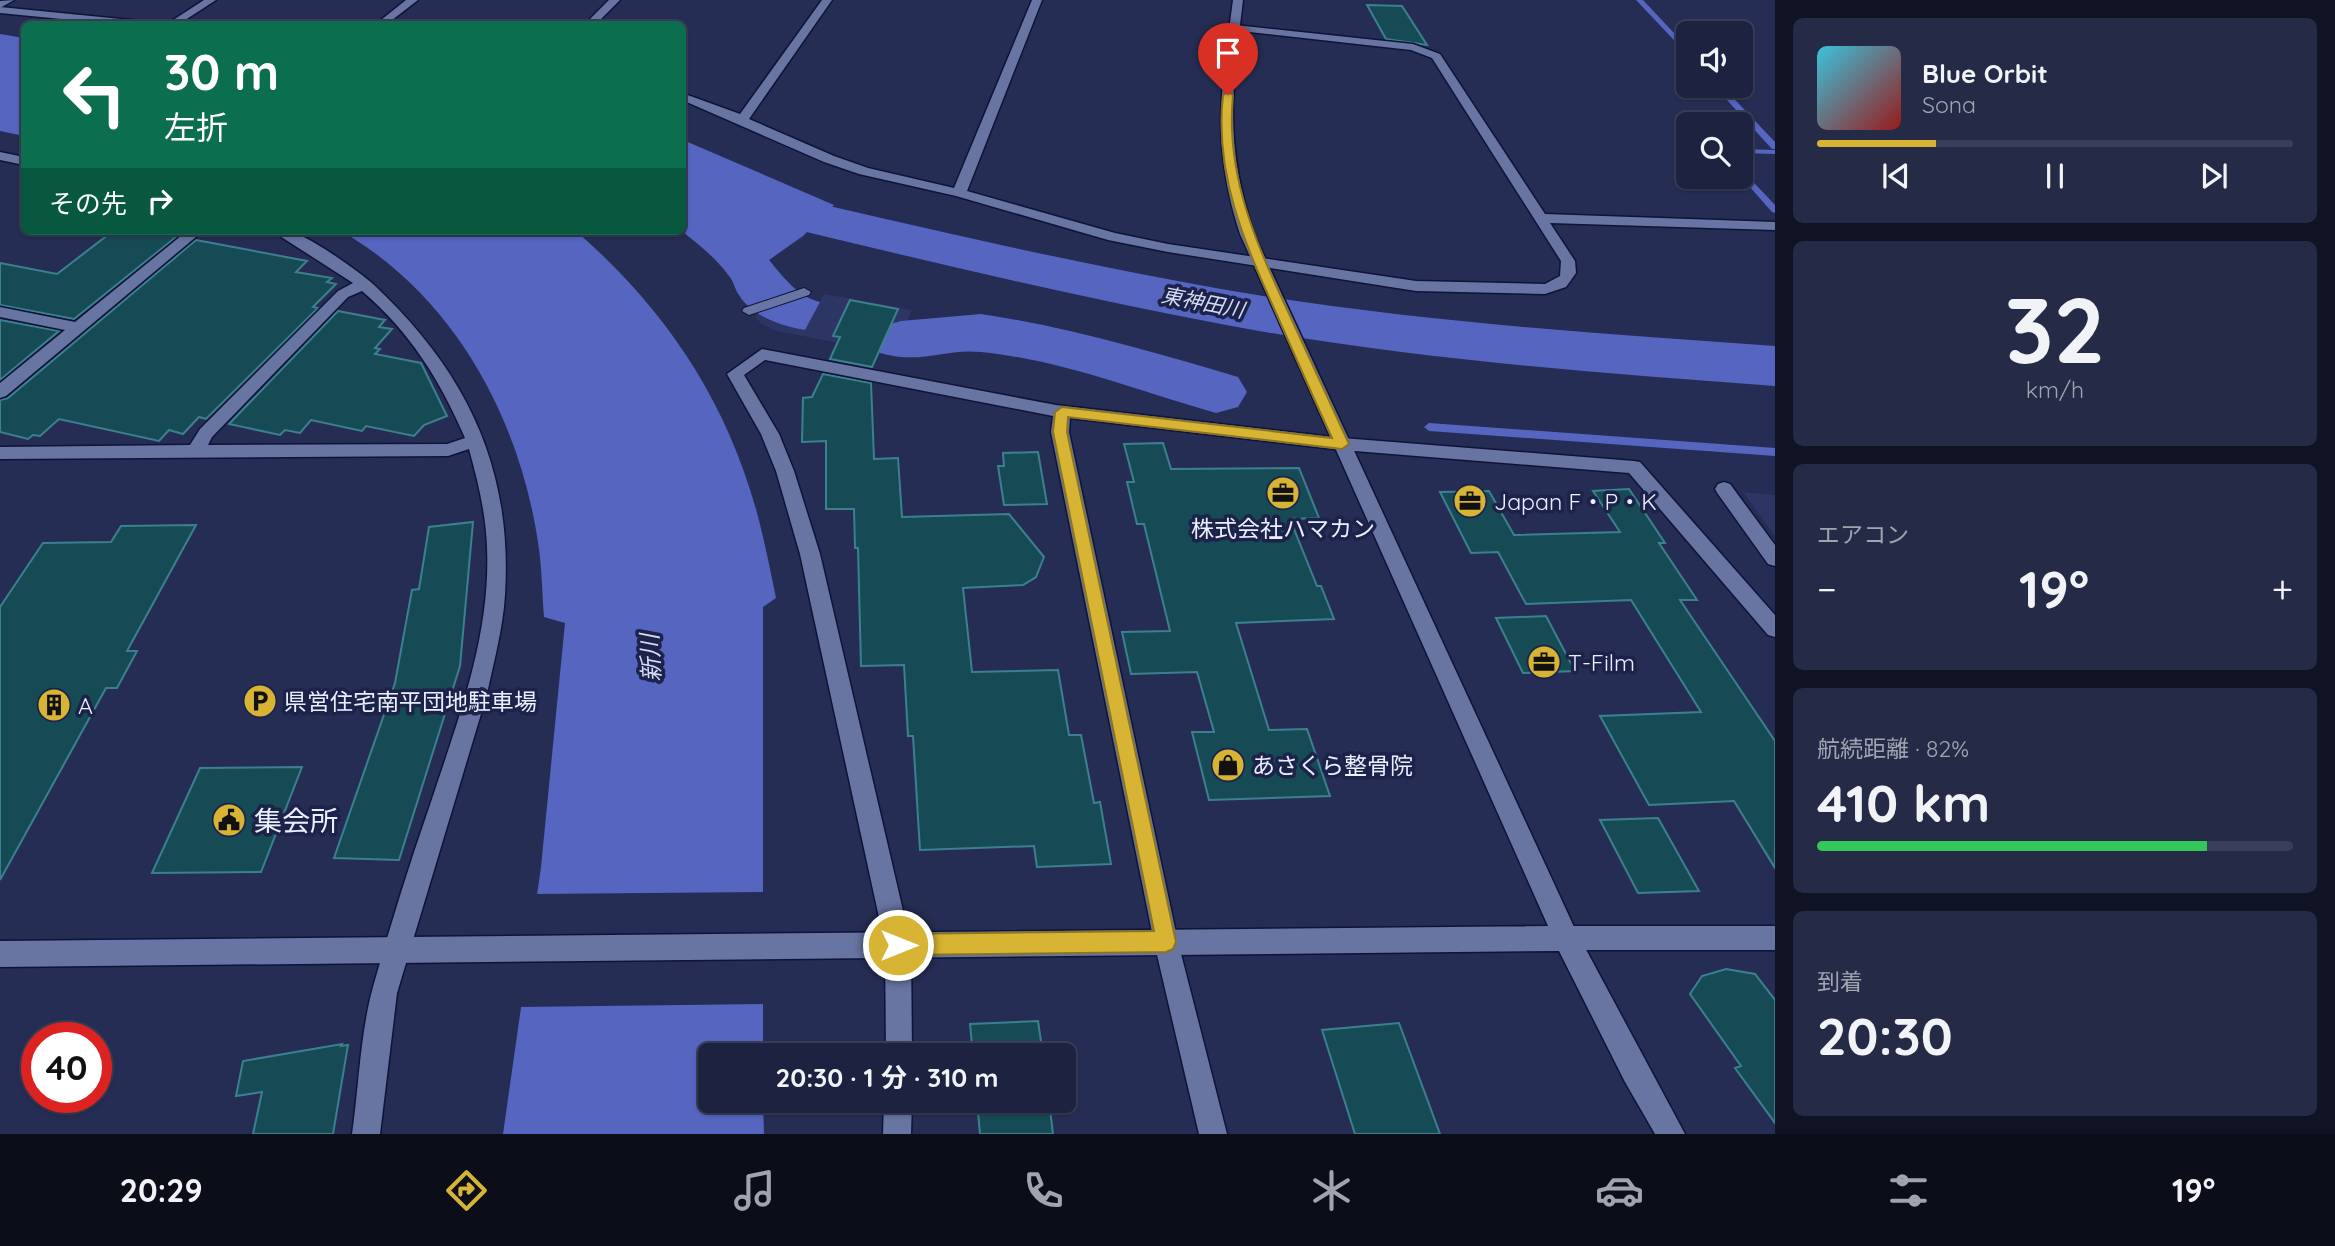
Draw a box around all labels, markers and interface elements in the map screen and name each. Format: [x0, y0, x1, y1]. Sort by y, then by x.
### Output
map controls [1676, 21, 1753, 189]
button: sound [1676, 21, 1753, 98]
pin [1198, 23, 1258, 95]
icon: arrive [1209, 34, 1247, 72]
text: 30 m [164, 41, 279, 102]
icon: left [49, 49, 140, 140]
text: Blue Orbit [1922, 57, 2048, 90]
text: Sona [1922, 90, 1976, 119]
text: 左折 [164, 107, 228, 147]
button: search [1676, 112, 1753, 189]
icon: previous [1877, 157, 1915, 195]
icon: pause [2036, 157, 2074, 195]
icon: next [2195, 157, 2233, 195]
icon: right [141, 182, 179, 220]
text: その先 [49, 187, 127, 220]
text: 32 [2005, 272, 2105, 386]
water label: 東神田川 [1159, 281, 1249, 323]
text: km/h [2026, 375, 2084, 404]
office icon: 株式会社ハマカン [1264, 474, 1302, 512]
office icon: Japan F・P・K [1451, 482, 1489, 520]
place label: Japan F・P・K [1494, 487, 1657, 516]
place label: 株式会社ハマカン [1191, 514, 1375, 543]
text: エアコン [1817, 520, 1909, 549]
text: 19° [2019, 556, 2089, 621]
text: − [1817, 565, 1837, 613]
text: + [2272, 565, 2293, 613]
water label: 新川 [634, 630, 666, 683]
office icon: T-Film [1525, 643, 1563, 681]
place label: T-Film [1568, 648, 1635, 677]
parking icon: 県営住宅南平団地駐車場 [241, 682, 279, 720]
building icon: A [35, 686, 73, 724]
place label: 県営住宅南平団地駐車場 [284, 687, 537, 716]
place label: A [78, 691, 93, 720]
text: 航続距離 · 82% [1817, 734, 1969, 763]
shop icon: あさくら整骨院 [1209, 746, 1247, 784]
place label: あさくら整骨院 [1252, 751, 1413, 780]
text: 410 km [1817, 770, 1990, 835]
public building icon: 集会所 [210, 801, 248, 839]
place label: 集会所 [254, 803, 338, 838]
position arrow [861, 908, 935, 982]
text: 到着 [1817, 967, 1863, 996]
text: 20:30 [1817, 1003, 1953, 1068]
speed limit sign: 40 [21, 1022, 112, 1113]
text: 20:30 · 1 分 · 310 m [775, 1061, 999, 1094]
icon: directions [442, 1166, 491, 1215]
icon: music [730, 1166, 779, 1215]
icon: phone [1019, 1166, 1068, 1215]
icon: climate [1307, 1166, 1356, 1215]
icon: car [1595, 1166, 1644, 1215]
icon: filters [1884, 1166, 1933, 1215]
text: 20:29 [120, 1170, 203, 1210]
text: 19° [2172, 1170, 2215, 1210]

